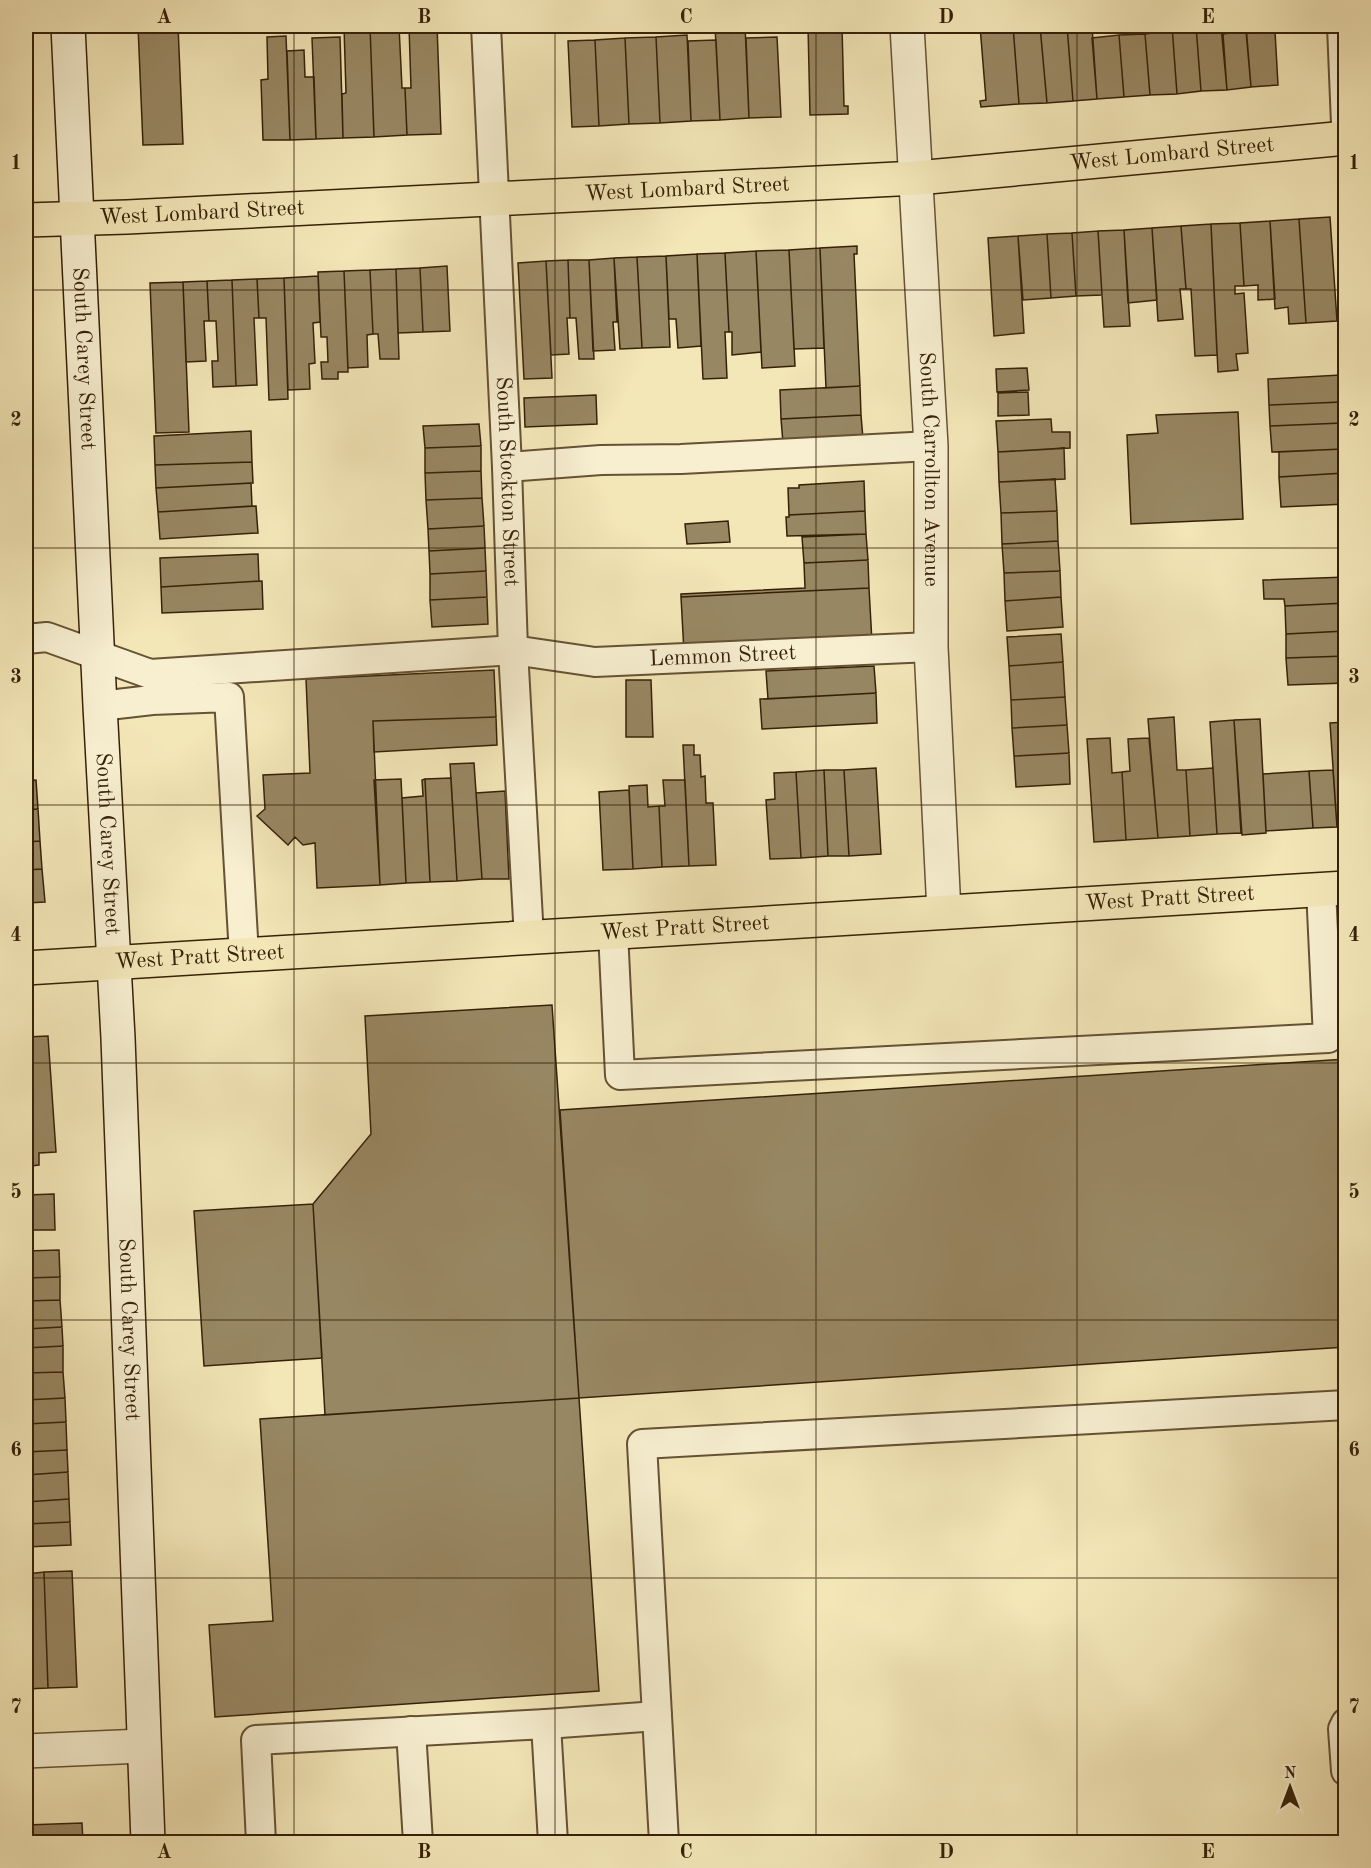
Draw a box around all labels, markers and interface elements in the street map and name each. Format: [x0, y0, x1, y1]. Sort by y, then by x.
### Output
text: A [156, 8, 172, 28]
text: B [417, 8, 431, 28]
text: C [679, 8, 693, 28]
text: D [938, 8, 954, 28]
text: E [1201, 8, 1215, 28]
street label: West Lombard Street [1069, 134, 1275, 175]
text: 1 [10, 154, 22, 174]
text: 1 [1348, 154, 1360, 174]
street label: West Lombard Street [584, 173, 790, 205]
street label: West Lombard Street [99, 197, 305, 229]
street label: South Carey Street [68, 267, 99, 451]
street label: South Carrollton Avenue [915, 351, 942, 587]
street label: South Stockton Street [492, 376, 522, 587]
text: 2 [10, 411, 22, 431]
text: 2 [1348, 411, 1360, 431]
street label: Lemmon Street [649, 642, 797, 671]
text: 3 [10, 668, 22, 688]
text: 3 [1348, 668, 1360, 688]
street label: South Carey Street [92, 752, 123, 936]
street label: West Pratt Street [1085, 883, 1255, 915]
street label: West Pratt Street [599, 912, 770, 944]
text: 4 [10, 926, 22, 946]
text: 4 [1348, 926, 1360, 946]
street label: West Pratt Street [114, 941, 285, 974]
text: 5 [10, 1182, 22, 1203]
text: 5 [1348, 1182, 1360, 1203]
street label: South Carey Street [114, 1238, 143, 1421]
text: 6 [10, 1441, 22, 1461]
text: 6 [1348, 1441, 1360, 1461]
text: 7 [10, 1698, 22, 1718]
text: 7 [1348, 1698, 1360, 1718]
north arrow [1260, 1757, 1320, 1817]
text: N [1284, 1766, 1297, 1782]
text: A [156, 1843, 172, 1863]
text: B [417, 1843, 431, 1863]
text: C [679, 1843, 693, 1863]
text: D [938, 1843, 954, 1863]
text: E [1201, 1843, 1215, 1863]

